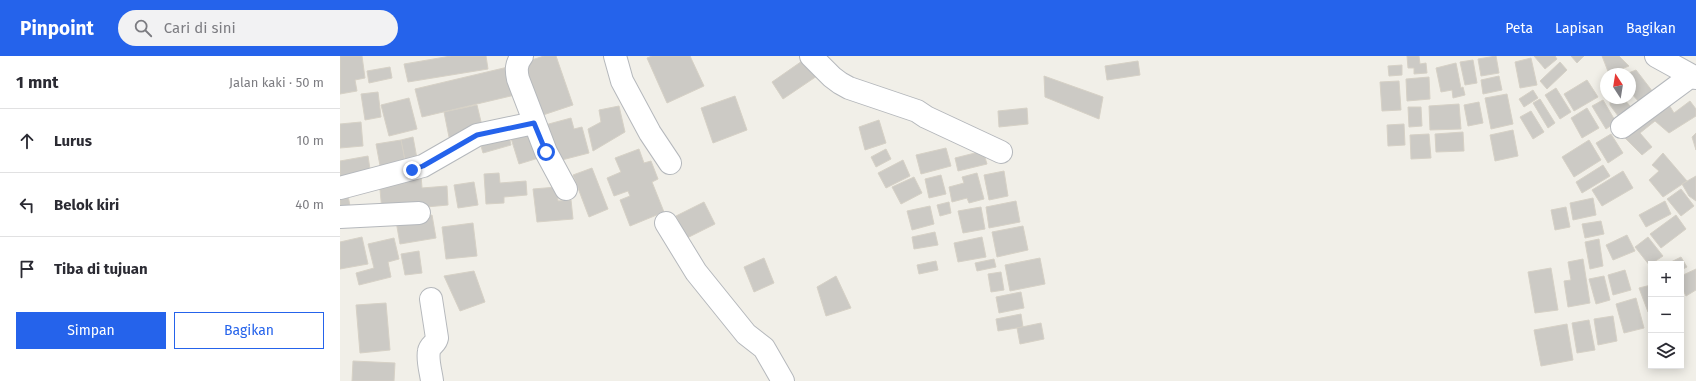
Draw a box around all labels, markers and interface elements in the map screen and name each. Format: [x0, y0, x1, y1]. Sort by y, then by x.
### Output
search box [118, 10, 398, 46]
text: Pinpoint [20, 17, 94, 40]
icon: search [132, 17, 154, 39]
text: Cari di sini [164, 19, 236, 37]
text: Peta [1505, 20, 1533, 37]
text: Lapisan [1555, 20, 1604, 37]
text: Bagikan [1626, 20, 1676, 37]
north arrow [1600, 68, 1636, 104]
text: 1 mnt [16, 72, 59, 93]
text: Jalan kaki · 50 m [229, 75, 324, 90]
icon: ahead [16, 130, 38, 152]
text: Lurus [54, 132, 92, 150]
text: 10 m [297, 133, 324, 148]
route start [537, 143, 555, 161]
route end [403, 161, 421, 179]
icon: left [16, 194, 38, 216]
text: Belok kiri [54, 196, 119, 214]
text: 40 m [295, 197, 324, 212]
icon: arrive [16, 258, 38, 280]
text: Tiba di tujuan [54, 260, 148, 278]
map controls [1648, 261, 1684, 369]
button: + [1648, 261, 1684, 297]
button: − [1648, 297, 1684, 333]
button: Simpan [16, 312, 166, 349]
button: Bagikan [174, 312, 324, 349]
button: layers [1648, 333, 1684, 369]

